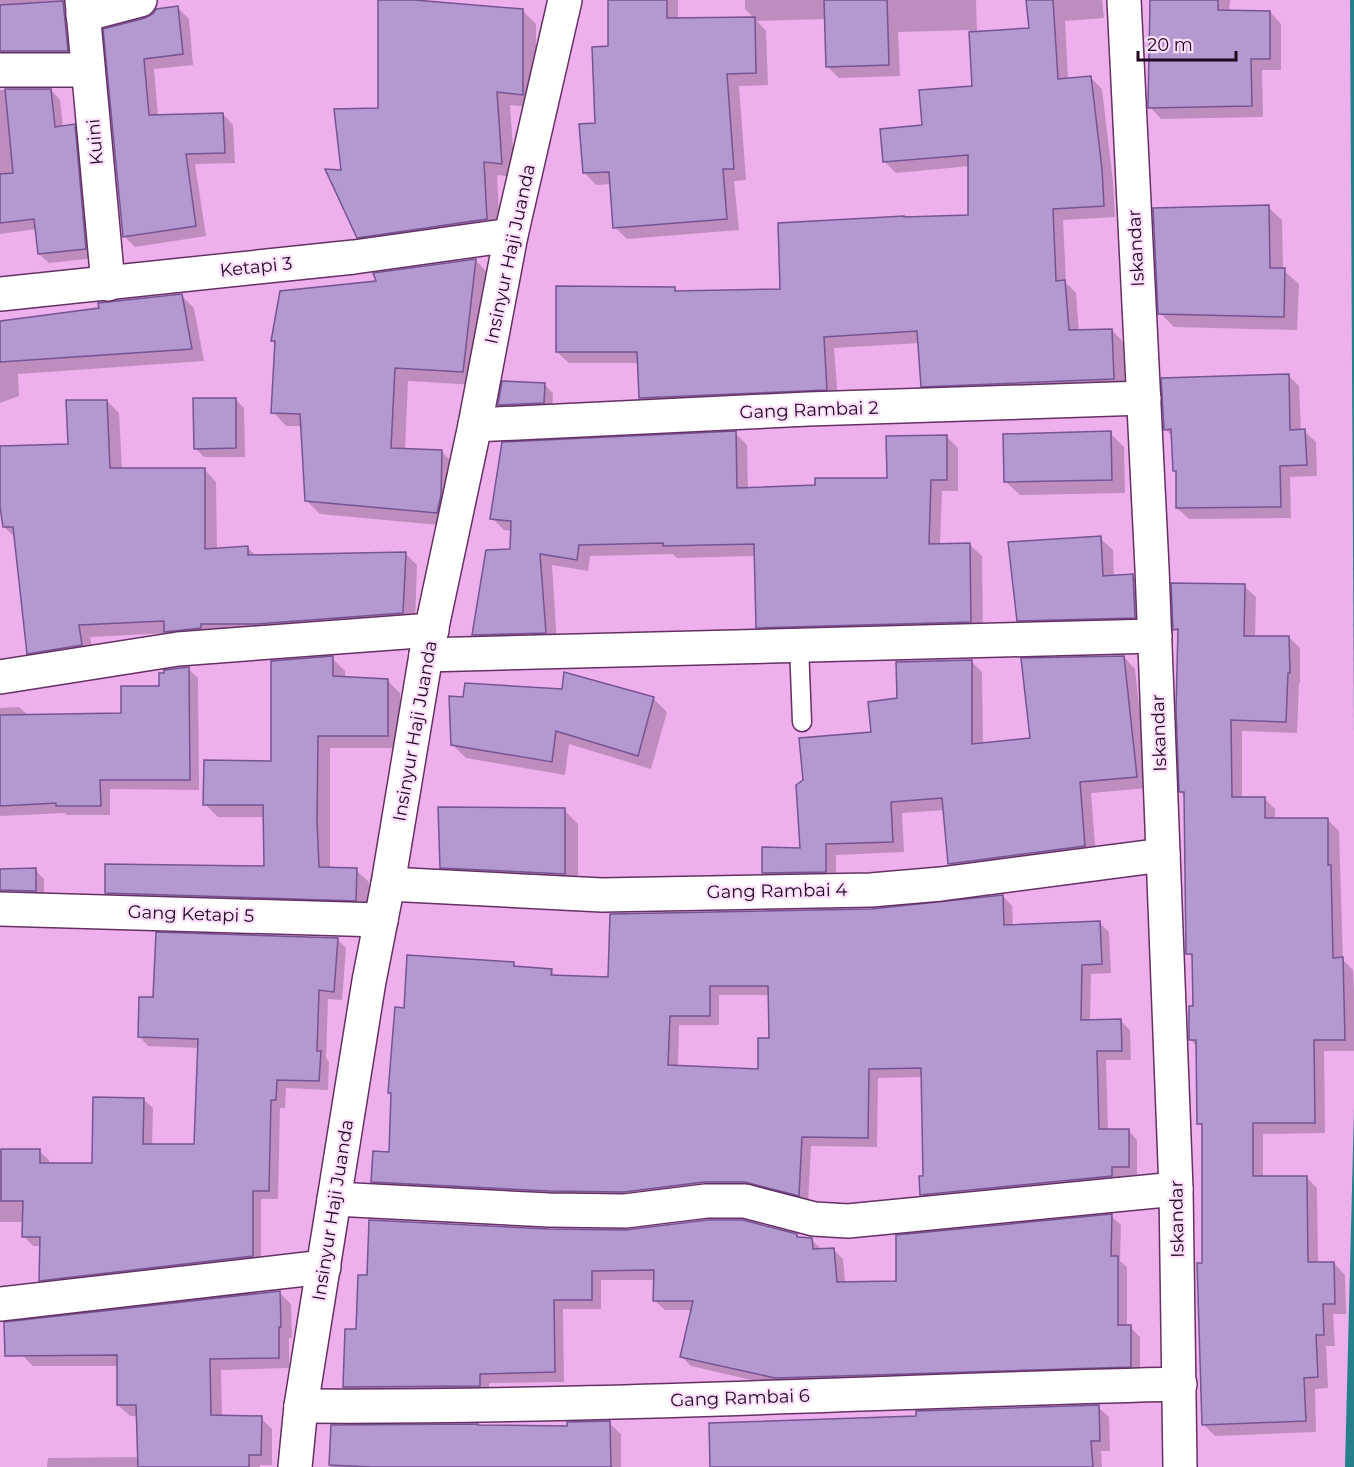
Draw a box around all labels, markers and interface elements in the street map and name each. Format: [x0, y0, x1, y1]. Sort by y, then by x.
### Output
scale bar [1138, 24, 1236, 62]
text: 20 m [1147, 34, 1193, 56]
street label: Kuini [82, 118, 108, 166]
street label: Insinyur Haji Juanda [480, 162, 540, 346]
street label: Iskandar [1123, 209, 1149, 287]
street label: Ketapi 3 [219, 252, 293, 282]
street label: Gang Rambai 2 [739, 397, 879, 423]
street label: Insinyur Haji Juanda [388, 639, 442, 823]
street label: Iskandar [1147, 694, 1171, 772]
street label: Gang Rambai 4 [707, 879, 848, 903]
street label: Gang Ketapi 5 [127, 901, 255, 927]
street label: Insinyur Haji Juanda [308, 1118, 358, 1302]
street label: Iskandar [1165, 1180, 1189, 1258]
street label: Gang Rambai 6 [670, 1385, 810, 1411]

